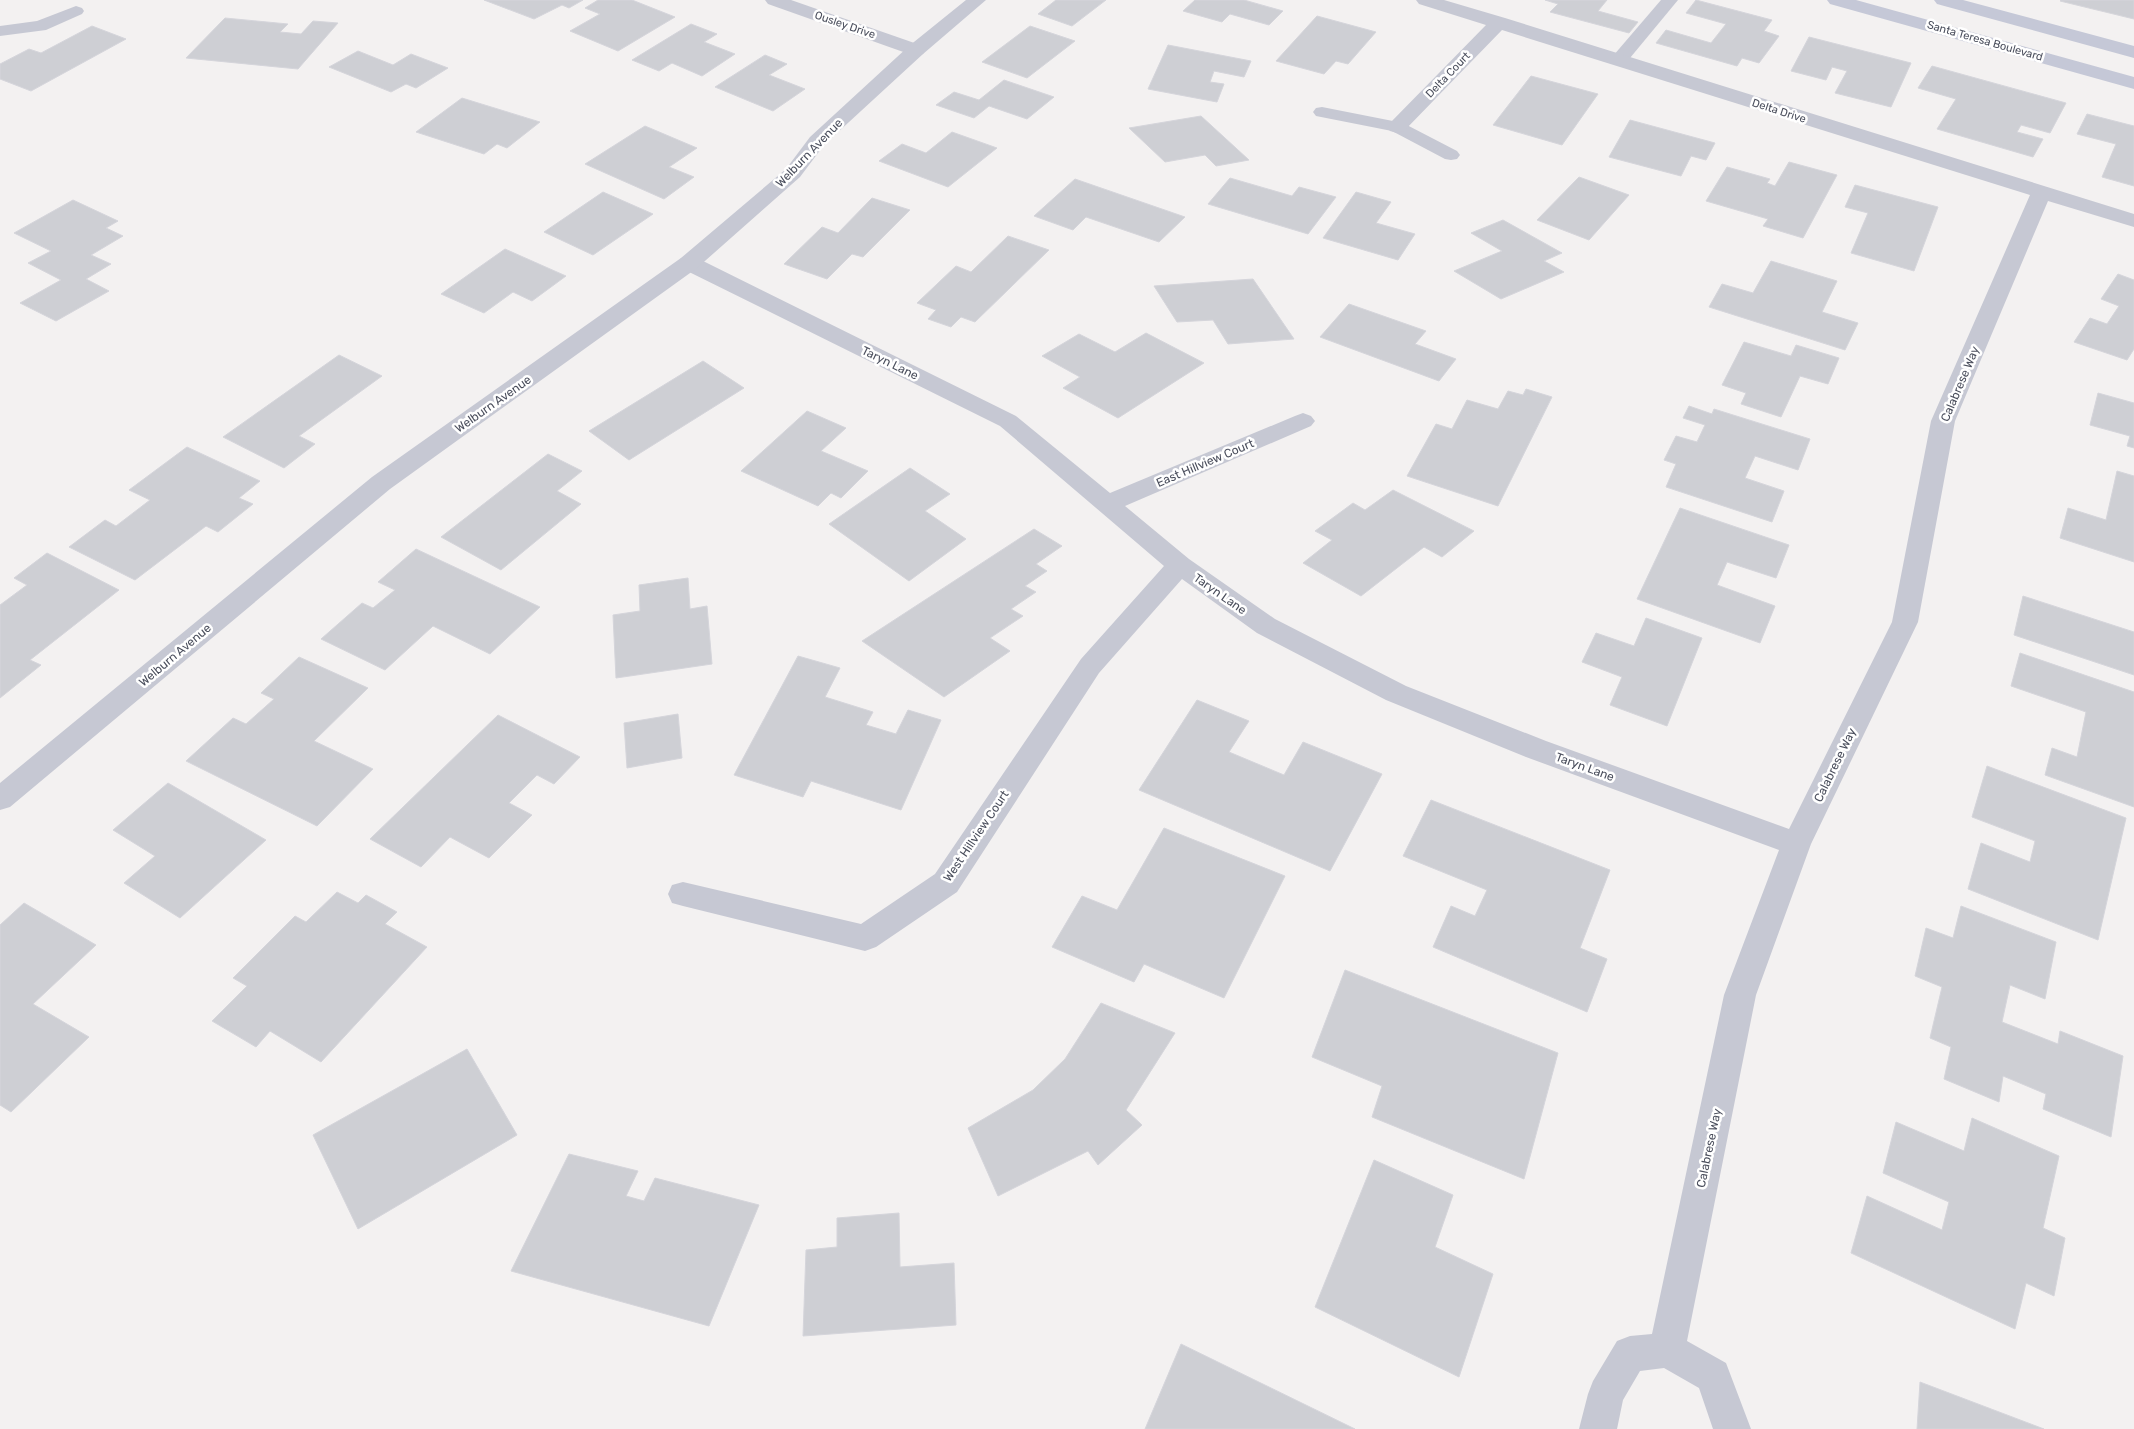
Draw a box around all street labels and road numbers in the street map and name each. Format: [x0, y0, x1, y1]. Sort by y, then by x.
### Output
street label: Ousley Drive [813, 9, 877, 41]
street label: Santa Teresa Boulevard [1926, 18, 2044, 64]
street label: Delta Court [1423, 49, 1473, 100]
street label: Delta Drive [1750, 96, 1808, 126]
street label: Welburn Avenue [773, 116, 845, 190]
street label: Taryn Lane [859, 343, 921, 383]
street label: Calabrese Way [1938, 344, 1982, 424]
street label: Welburn Avenue [452, 372, 534, 436]
street label: East Hillview Court [1154, 436, 1256, 490]
street label: Taryn Lane [1191, 571, 1249, 617]
street label: Welburn Avenue [136, 621, 214, 689]
street label: Calabrese Way [1811, 725, 1859, 804]
street label: Taryn Lane [1554, 750, 1616, 784]
street label: West Hillview Court [940, 788, 1012, 884]
street label: Calabrese Way [1694, 1107, 1724, 1189]

